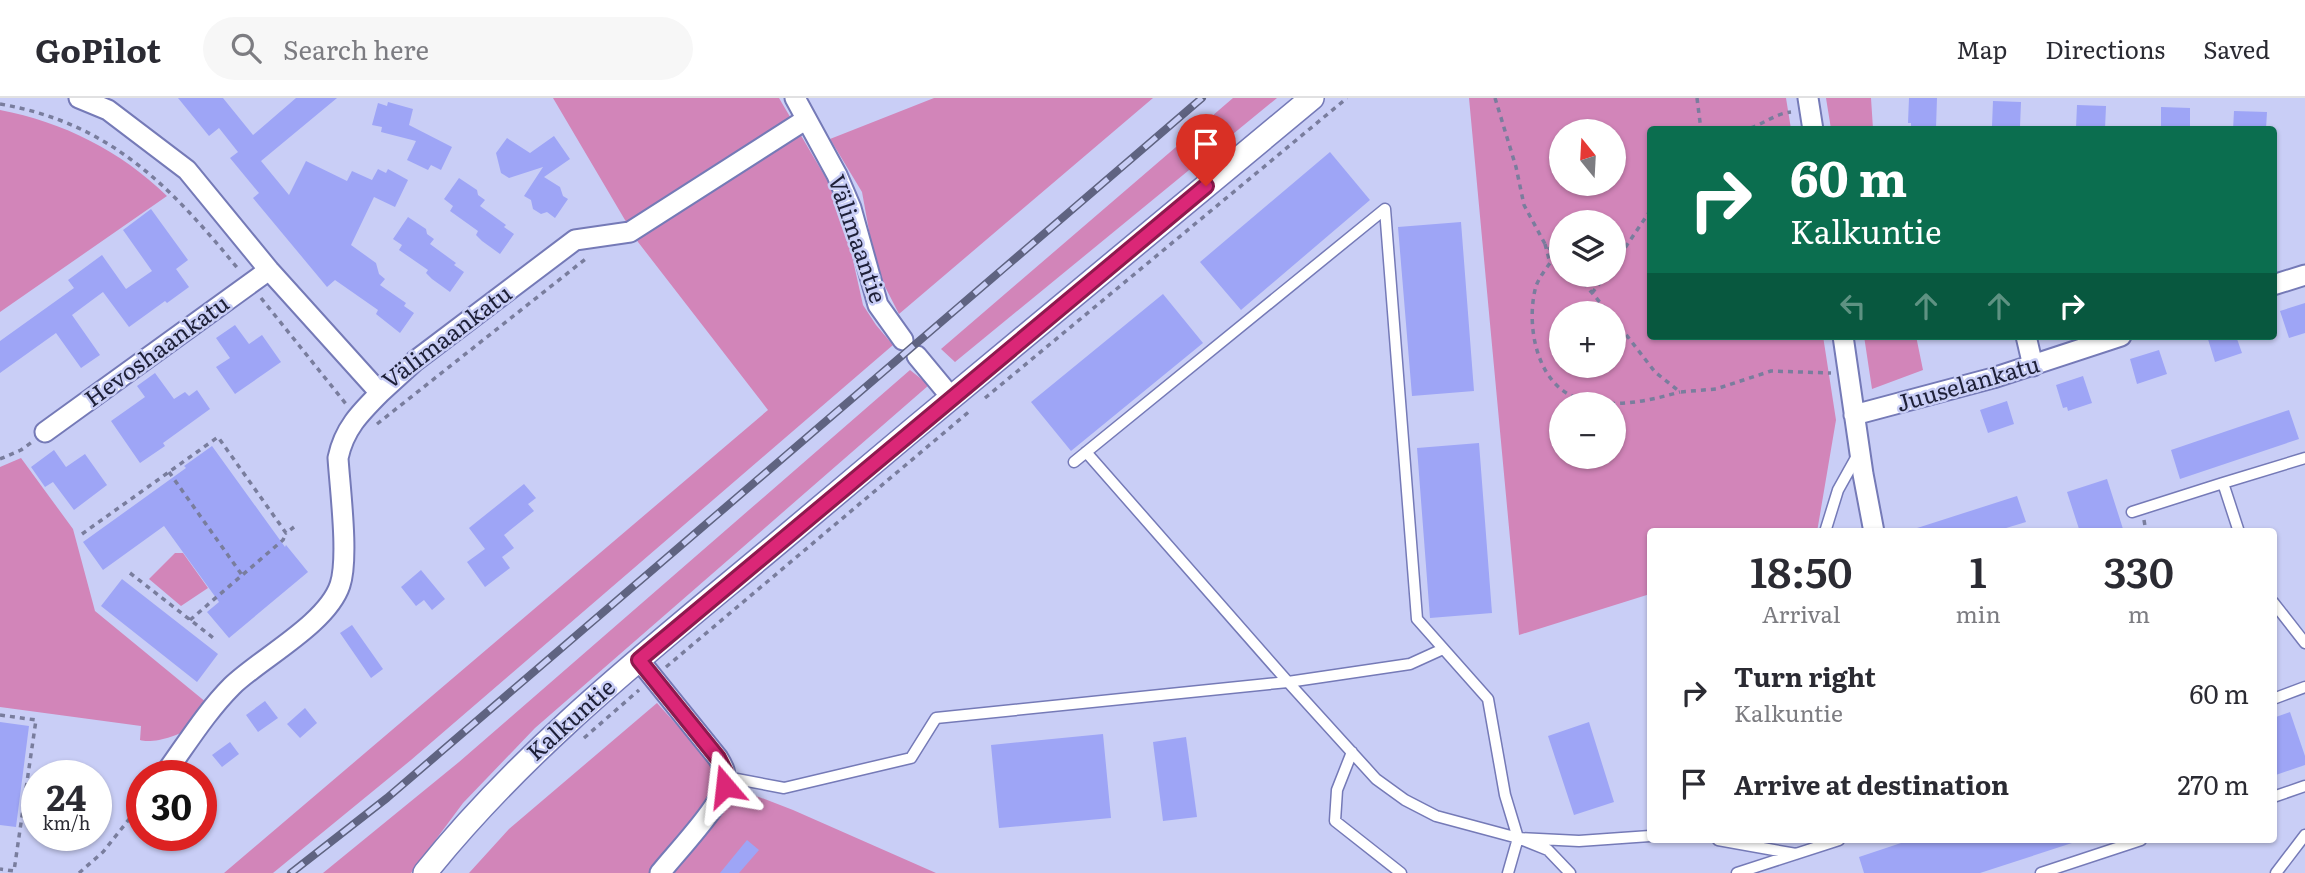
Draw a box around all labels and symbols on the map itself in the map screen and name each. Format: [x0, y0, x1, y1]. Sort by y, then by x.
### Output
pin [1176, 114, 1236, 186]
north arrow [1549, 119, 1626, 196]
street label: Välimaantie [821, 170, 897, 307]
street label: Välimaankatu [374, 275, 518, 396]
street label: Hevoshaankatu [76, 285, 235, 414]
street label: Juuselankatu [1892, 345, 2043, 419]
street label: Kalkuntie [518, 669, 622, 768]
position arrow [688, 749, 762, 823]
speed limit sign: 30 [126, 760, 217, 851]

